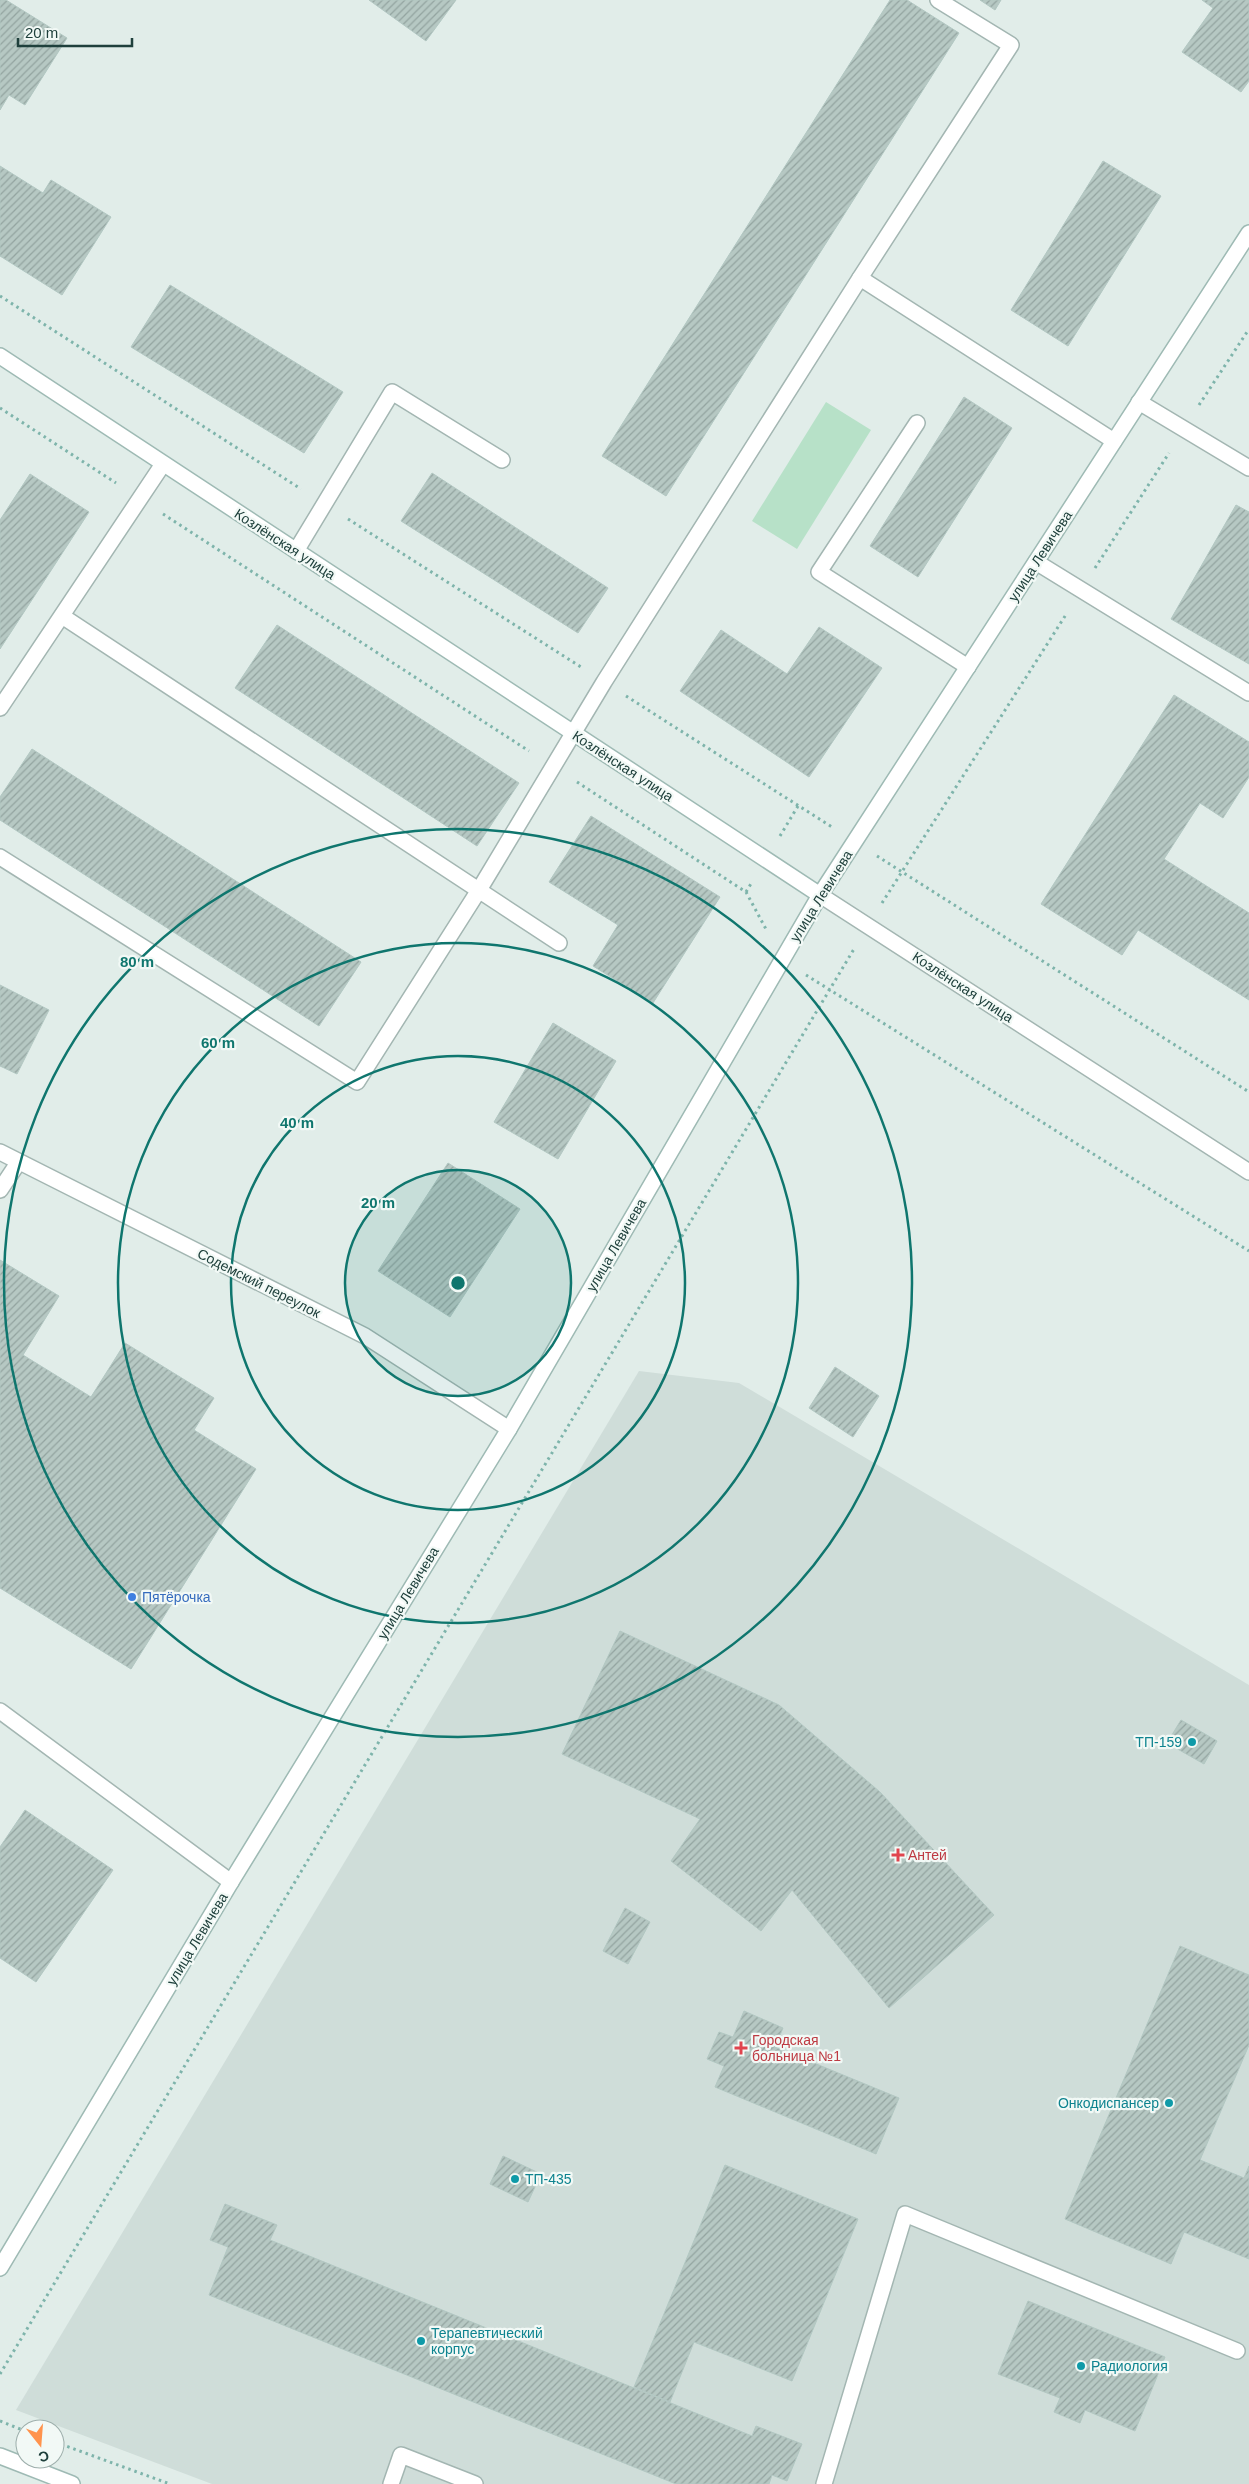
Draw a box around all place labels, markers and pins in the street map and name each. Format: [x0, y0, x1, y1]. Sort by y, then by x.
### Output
centre of rings [449, 1274, 467, 1292]
place label: Пятёрочка [142, 1589, 211, 1605]
marker: Пятёрочка [126, 1591, 138, 1603]
place label: ТП-159 [1135, 1734, 1182, 1750]
marker: ТП-159 [1186, 1736, 1198, 1748]
place label: Антей [908, 1847, 947, 1863]
marker: Антей [892, 1849, 904, 1861]
place label: Городская больница №1 [752, 2032, 841, 2064]
marker: Городская больница №1 [734, 2041, 748, 2055]
place label: Онкодиспансер [1058, 2095, 1159, 2111]
marker: Онкодиспансер [1163, 2097, 1175, 2109]
place label: ТП-435 [525, 2171, 572, 2187]
marker: ТП-435 [509, 2173, 521, 2185]
place label: Терапевтический корпус [431, 2325, 543, 2357]
marker: Терапевтический корпус [415, 2335, 427, 2347]
place label: Радиология [1091, 2358, 1168, 2374]
marker: Радиология [1075, 2360, 1087, 2372]

